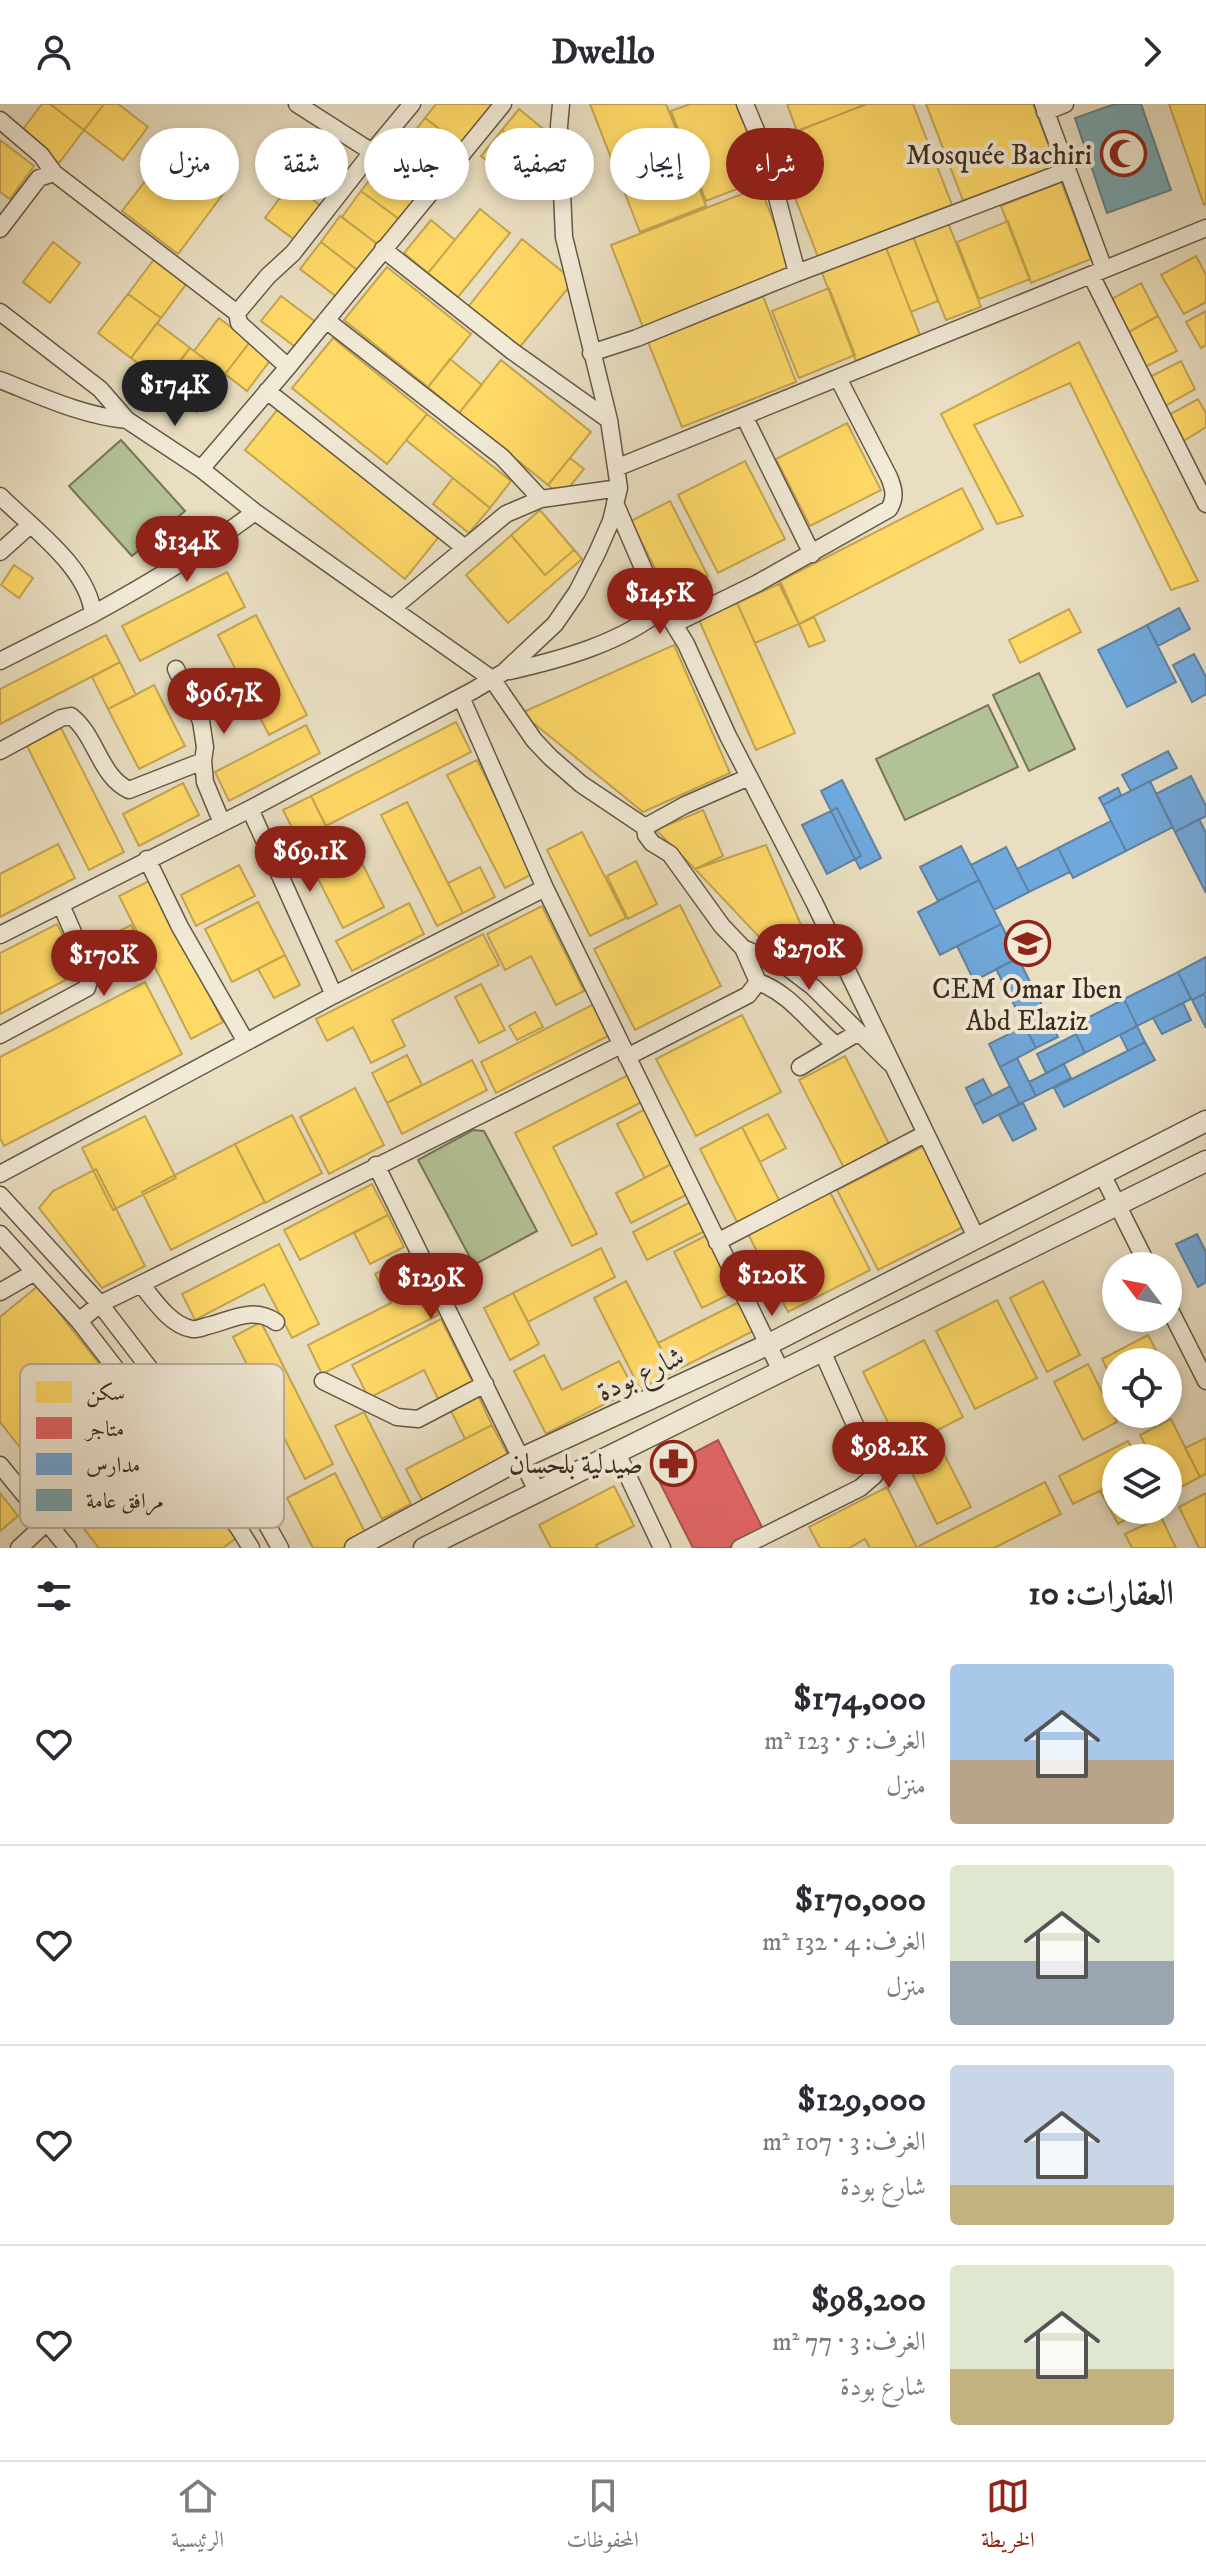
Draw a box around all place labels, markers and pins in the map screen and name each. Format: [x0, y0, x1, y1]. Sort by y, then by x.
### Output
mosque icon: Mosquée Bachiri [1099, 130, 1147, 178]
place label: Mosquée Bachiri [906, 138, 1092, 173]
pin: $174K [119, 360, 231, 428]
pin: $134K [131, 516, 243, 584]
pin: $145K [604, 568, 716, 636]
pin: $96.7K [159, 668, 289, 736]
pin: $69.1K [245, 826, 375, 894]
school or university icon: CEM Omar Iben Abd Elaziz [1003, 920, 1051, 968]
pin: $270K [753, 924, 865, 992]
pin: $170K [48, 930, 160, 998]
place label: CEM Omar Iben Abd Elaziz [932, 972, 1122, 1039]
pin: $120K [716, 1250, 828, 1318]
pin: $129K [375, 1253, 487, 1321]
pin: $98.2K [824, 1422, 954, 1490]
pharmacy icon: صيدلية بلحسان [650, 1439, 698, 1487]
place label: صيدلية بلحسان [509, 1447, 643, 1482]

